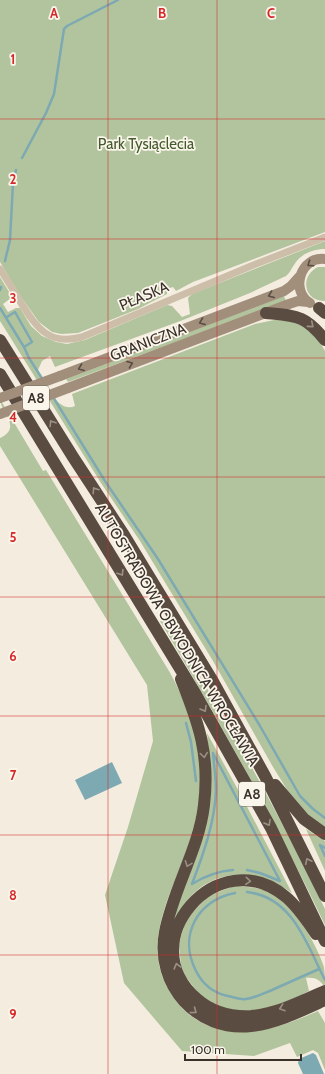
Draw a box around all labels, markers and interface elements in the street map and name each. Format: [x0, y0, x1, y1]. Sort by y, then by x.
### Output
text: A [50, 5, 59, 21]
text: B [158, 5, 166, 21]
text: C [267, 5, 275, 21]
text: 1 [11, 51, 15, 67]
park label: Park Tysiąclecia [98, 135, 195, 153]
text: 2 [10, 171, 17, 187]
one-way arrow [307, 259, 314, 266]
street label: PŁASKA [117, 277, 172, 314]
text: 3 [9, 290, 17, 306]
one-way arrow [268, 291, 275, 299]
one-way arrow [199, 317, 206, 325]
street label: GRANICZNA [107, 319, 189, 365]
one-way arrow [307, 321, 314, 328]
one-way arrow [127, 361, 134, 369]
one-way arrow [77, 364, 84, 372]
road number: A8 [23, 386, 49, 410]
text: 4 [9, 409, 17, 425]
one-way arrow [50, 421, 57, 428]
one-way arrow [93, 488, 100, 495]
street label: AUTOSTRADOWA OBWODNICA WROCŁAWIA [91, 500, 263, 770]
text: 5 [10, 529, 17, 545]
one-way arrow [116, 569, 124, 576]
text: 6 [9, 648, 17, 664]
one-way arrow [200, 705, 207, 712]
one-way arrow [199, 752, 208, 758]
text: 7 [10, 767, 17, 783]
road number: A8 [239, 782, 265, 806]
one-way arrow [263, 818, 270, 826]
one-way arrow [305, 858, 312, 866]
one-way arrow [184, 860, 192, 867]
one-way arrow [245, 877, 251, 886]
text: 8 [9, 887, 17, 903]
one-way arrow [173, 963, 181, 969]
one-way arrow [279, 1004, 286, 1012]
text: 9 [9, 1006, 17, 1022]
one-way arrow [190, 1006, 197, 1013]
scale bar [185, 1036, 301, 1062]
text: 100 m [191, 1042, 225, 1057]

